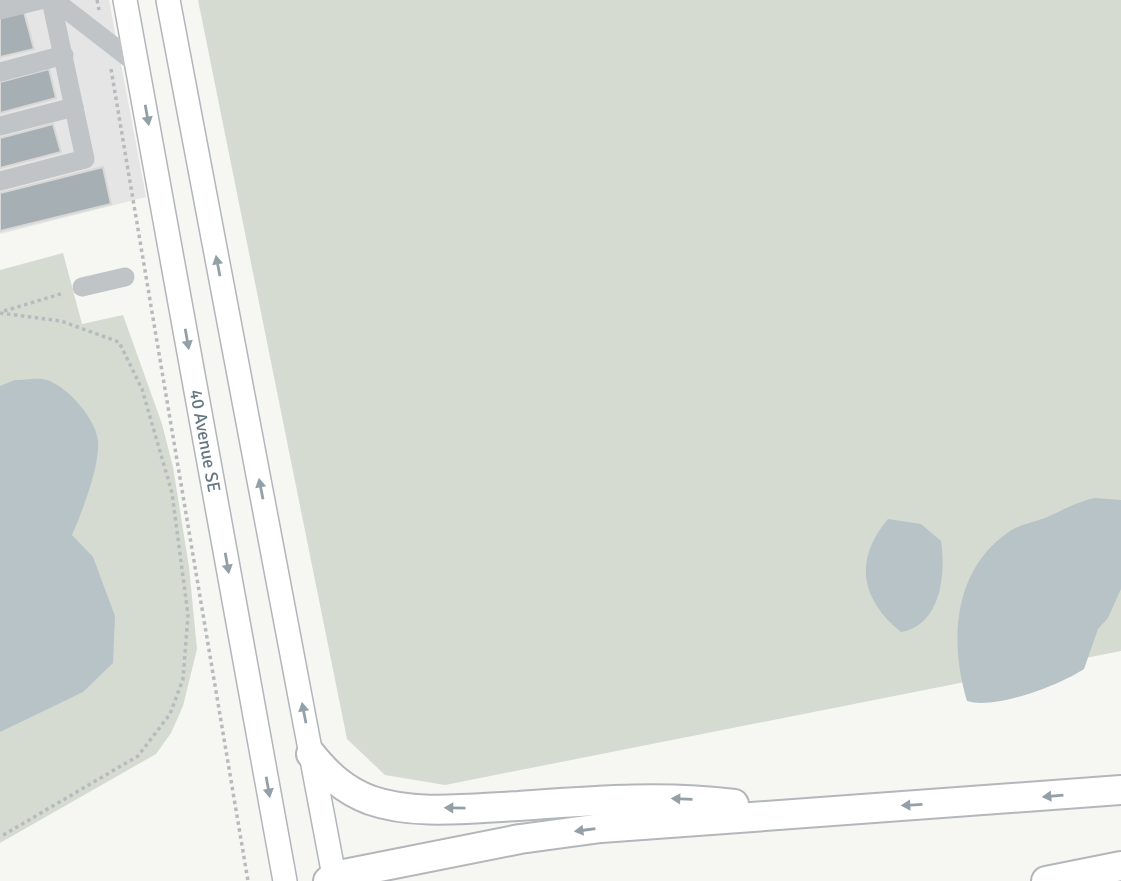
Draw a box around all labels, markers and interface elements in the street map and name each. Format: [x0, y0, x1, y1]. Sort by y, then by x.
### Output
one-way arrow [141, 104, 152, 126]
one-way arrow [213, 255, 224, 277]
one-way arrow [181, 328, 192, 350]
street label: 40 Avenue SE [185, 388, 225, 494]
one-way arrow [255, 478, 266, 500]
one-way arrow [222, 552, 233, 574]
one-way arrow [298, 702, 309, 724]
one-way arrow [262, 776, 273, 798]
one-way arrow [1042, 791, 1064, 802]
one-way arrow [671, 794, 693, 805]
one-way arrow [901, 799, 923, 810]
one-way arrow [444, 803, 466, 814]
one-way arrow [574, 825, 596, 836]

